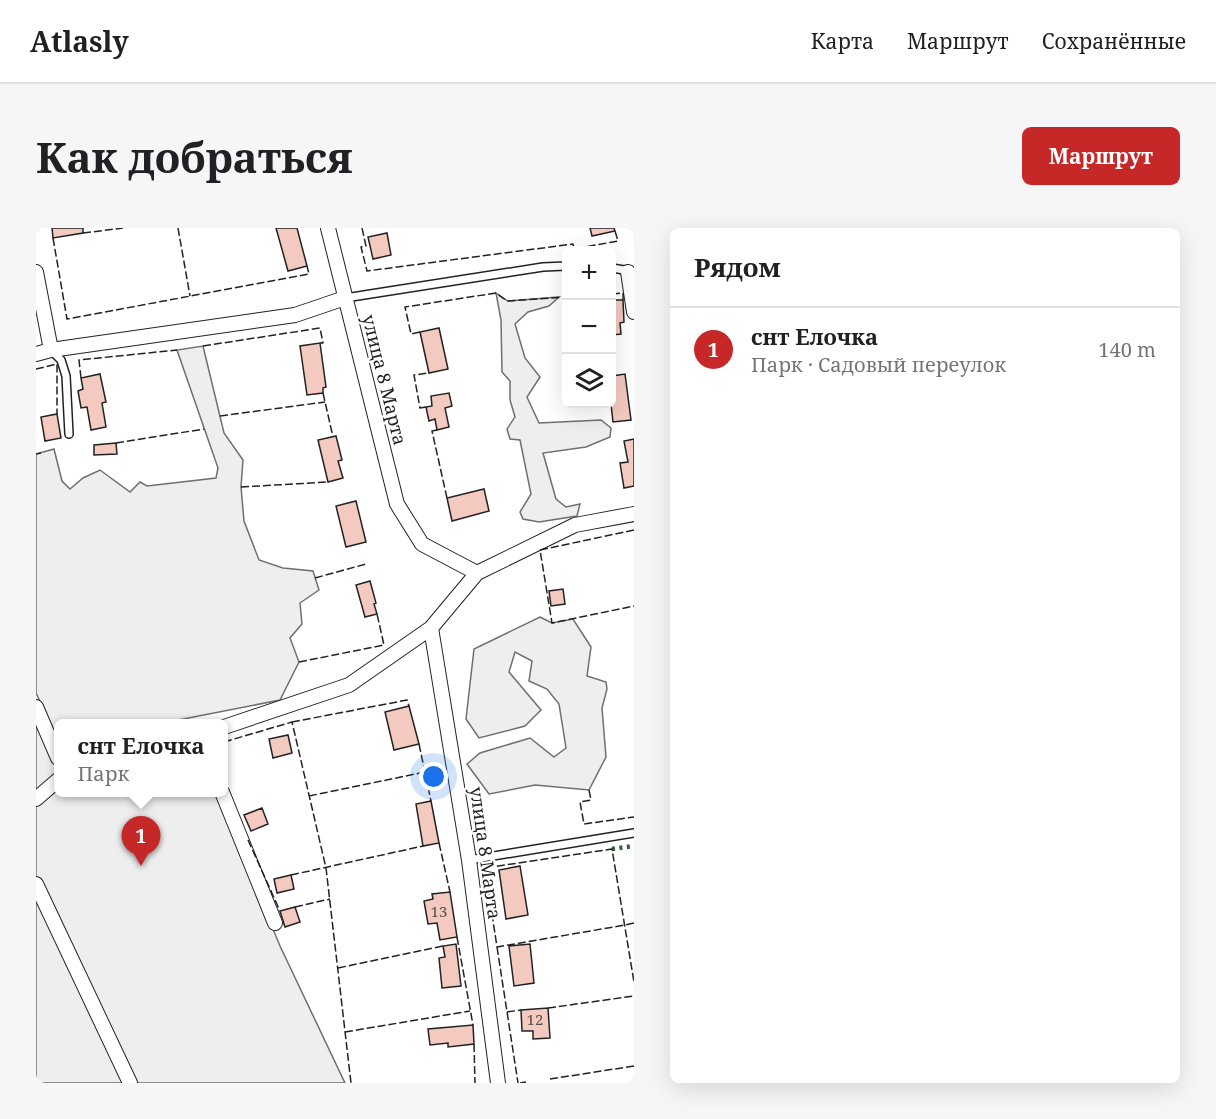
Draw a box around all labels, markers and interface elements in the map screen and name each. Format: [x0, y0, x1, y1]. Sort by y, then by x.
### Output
text: Atlasly [30, 22, 129, 60]
text: Карта [811, 27, 874, 55]
text: Маршрут [907, 27, 1009, 55]
text: Сохранённые [1042, 27, 1186, 55]
button: Маршрут [1022, 127, 1180, 185]
text: Как добраться [36, 128, 353, 185]
map controls [562, 246, 616, 408]
button: + [562, 246, 616, 300]
text: Рядом [694, 249, 781, 285]
button: − [562, 300, 616, 354]
street label: улица 8 Марта [357, 312, 413, 448]
text: снт Елочка [751, 321, 878, 351]
text: 1 [708, 336, 719, 363]
text: 140 m [1098, 336, 1156, 363]
text: Парк · Садовый переулок [751, 351, 1006, 378]
button: layers [562, 354, 616, 408]
popup [54, 719, 228, 797]
text: снт Елочка [78, 730, 204, 760]
text: Парк [78, 760, 129, 787]
your location [419, 762, 448, 791]
street label: улица 8 Марта [465, 785, 507, 921]
pin: 1 [122, 816, 160, 866]
house number: 13 [431, 901, 447, 921]
house number: 12 [527, 1009, 543, 1029]

